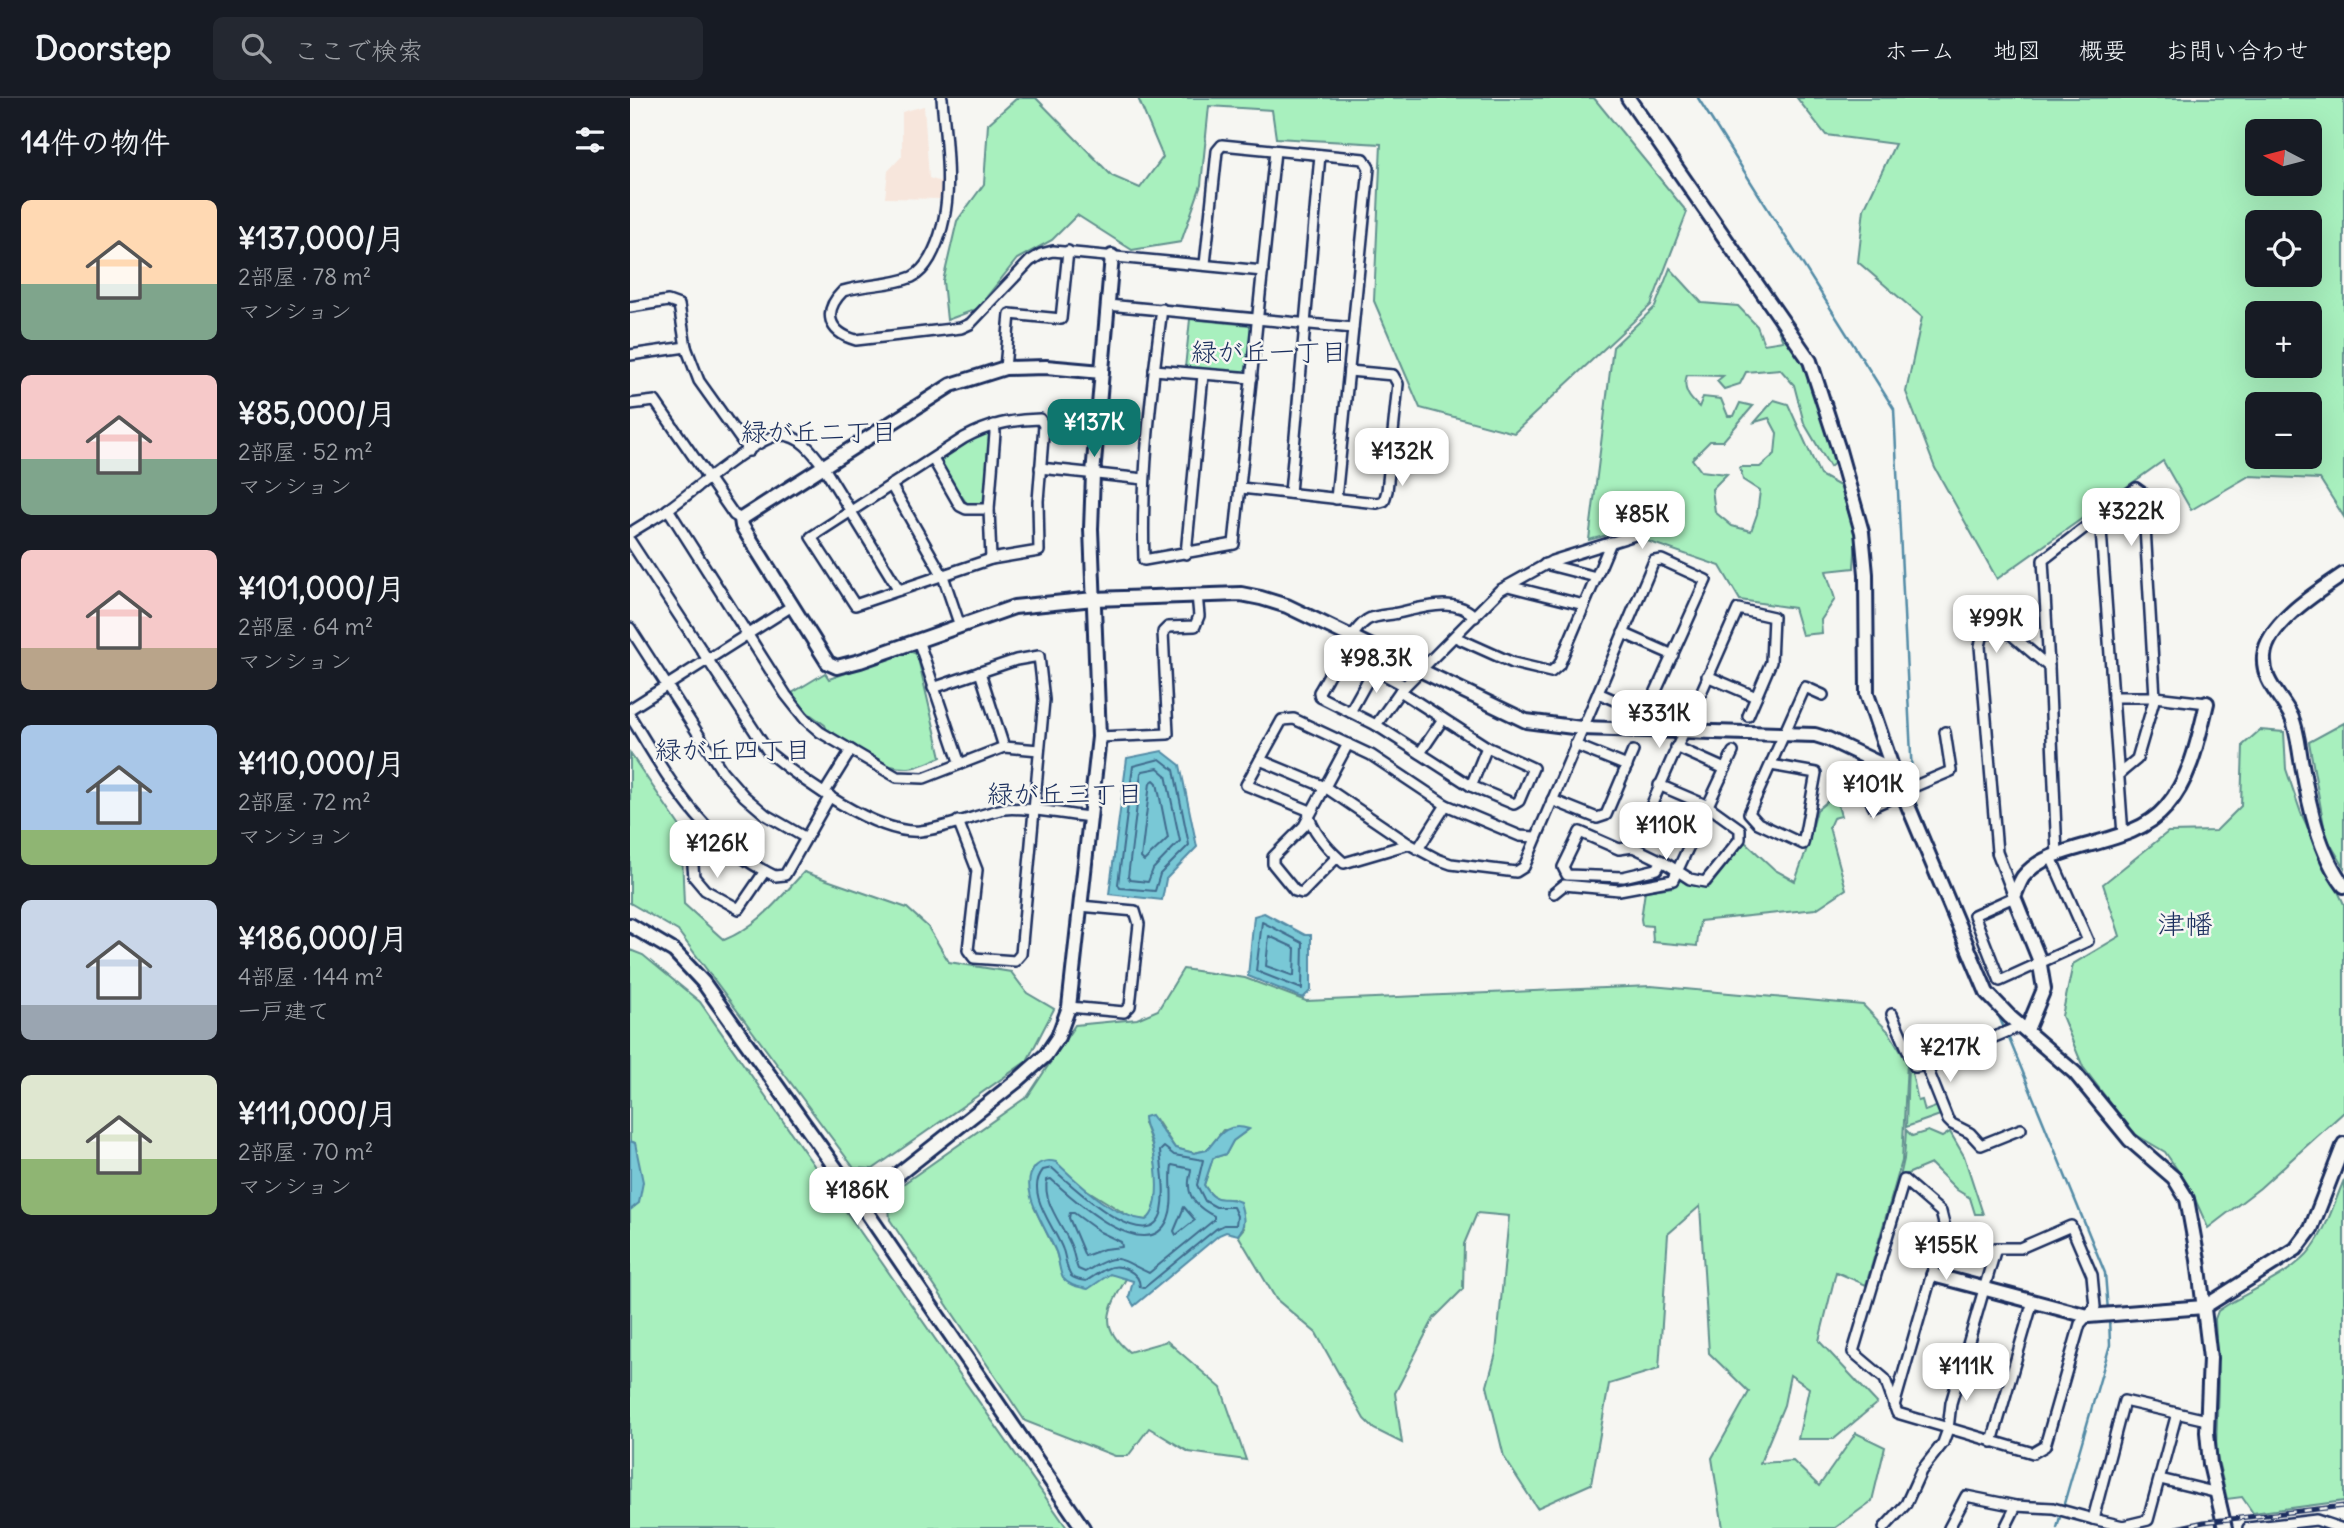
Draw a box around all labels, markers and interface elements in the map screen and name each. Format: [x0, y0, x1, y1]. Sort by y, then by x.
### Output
search box [213, 17, 703, 80]
text: Doorstep [35, 27, 171, 69]
icon: search [237, 29, 275, 67]
text: ここで検索 [293, 34, 423, 67]
text: ホーム [1884, 35, 1955, 65]
text: 地図 [1993, 35, 2041, 65]
text: 概要 [2079, 35, 2127, 65]
text: お問い合わせ [2165, 35, 2309, 65]
north arrow [2245, 119, 2322, 196]
map controls [2245, 119, 2322, 469]
icon: filters [571, 121, 609, 159]
text: 14件の物件 [21, 123, 170, 161]
button: locate [2245, 210, 2322, 287]
text: ¥137,000/月 [238, 219, 405, 257]
icon: home [77, 228, 161, 312]
text: 2部屋 · 78 m² [238, 262, 371, 291]
text: マンション [238, 296, 352, 325]
button: + [2245, 301, 2322, 378]
district label: 緑が丘一丁目 [1191, 335, 1347, 368]
button: − [2245, 392, 2322, 469]
text: ¥85,000/月 [238, 394, 396, 432]
pin: ¥137K [1045, 400, 1143, 459]
icon: home [77, 403, 161, 487]
text: ¥137K [1063, 407, 1125, 436]
district label: 緑が丘二丁目 [741, 415, 897, 448]
pin: ¥132K [1353, 428, 1451, 488]
text: ¥132K [1371, 436, 1433, 465]
text: 2部屋 · 52 m² [238, 437, 373, 466]
text: マンション [238, 471, 352, 500]
pin: ¥322K [2082, 489, 2180, 548]
pin: ¥85K [1601, 491, 1683, 551]
text: ¥322K [2098, 496, 2164, 525]
text: ¥85K [1615, 499, 1669, 528]
text: ¥101,000/月 [238, 569, 405, 607]
icon: home [77, 578, 161, 662]
pin: ¥99K [1955, 596, 2037, 655]
text: ¥99K [1969, 603, 2023, 632]
text: 2部屋 · 64 m² [238, 612, 373, 641]
pin: ¥98.3K [1319, 636, 1433, 695]
text: ¥98.3K [1340, 643, 1412, 672]
text: マンション [238, 646, 352, 675]
pin: ¥331K [1610, 690, 1708, 750]
text: ¥331K [1628, 698, 1690, 727]
district label: 緑が丘四丁目 [655, 733, 811, 766]
text: ¥110,000/月 [238, 744, 405, 782]
icon: home [77, 753, 161, 837]
pin: ¥101K [1824, 762, 1922, 821]
text: ¥101K [1842, 769, 1904, 798]
district label: 緑が丘三丁目 [987, 777, 1143, 810]
text: 2部屋 · 72 m² [238, 787, 371, 816]
pin: ¥110K [1617, 802, 1715, 862]
text: ¥110K [1635, 810, 1697, 839]
pin: ¥126K [668, 820, 766, 880]
text: マンション [238, 821, 352, 850]
text: ¥126K [686, 828, 748, 857]
district label: 津幡 [2157, 906, 2213, 942]
text: ¥186,000/月 [238, 919, 408, 957]
icon: home [77, 928, 161, 1012]
text: 4部屋 · 144 m² [238, 962, 383, 991]
text: 一戸建て [238, 996, 330, 1025]
pin: ¥217K [1901, 1024, 1999, 1084]
text: ¥217K [1920, 1032, 1980, 1061]
text: ¥111,000/月 [238, 1094, 397, 1132]
icon: home [77, 1103, 161, 1187]
text: 2部屋 · 70 m² [238, 1137, 373, 1166]
pin: ¥186K [808, 1168, 906, 1227]
text: マンション [238, 1171, 352, 1200]
text: ¥186K [825, 1175, 889, 1204]
pin: ¥155K [1897, 1222, 1995, 1282]
text: ¥155K [1914, 1230, 1978, 1259]
pin: ¥111K [1917, 1344, 2015, 1403]
text: ¥111K [1938, 1351, 1994, 1380]

